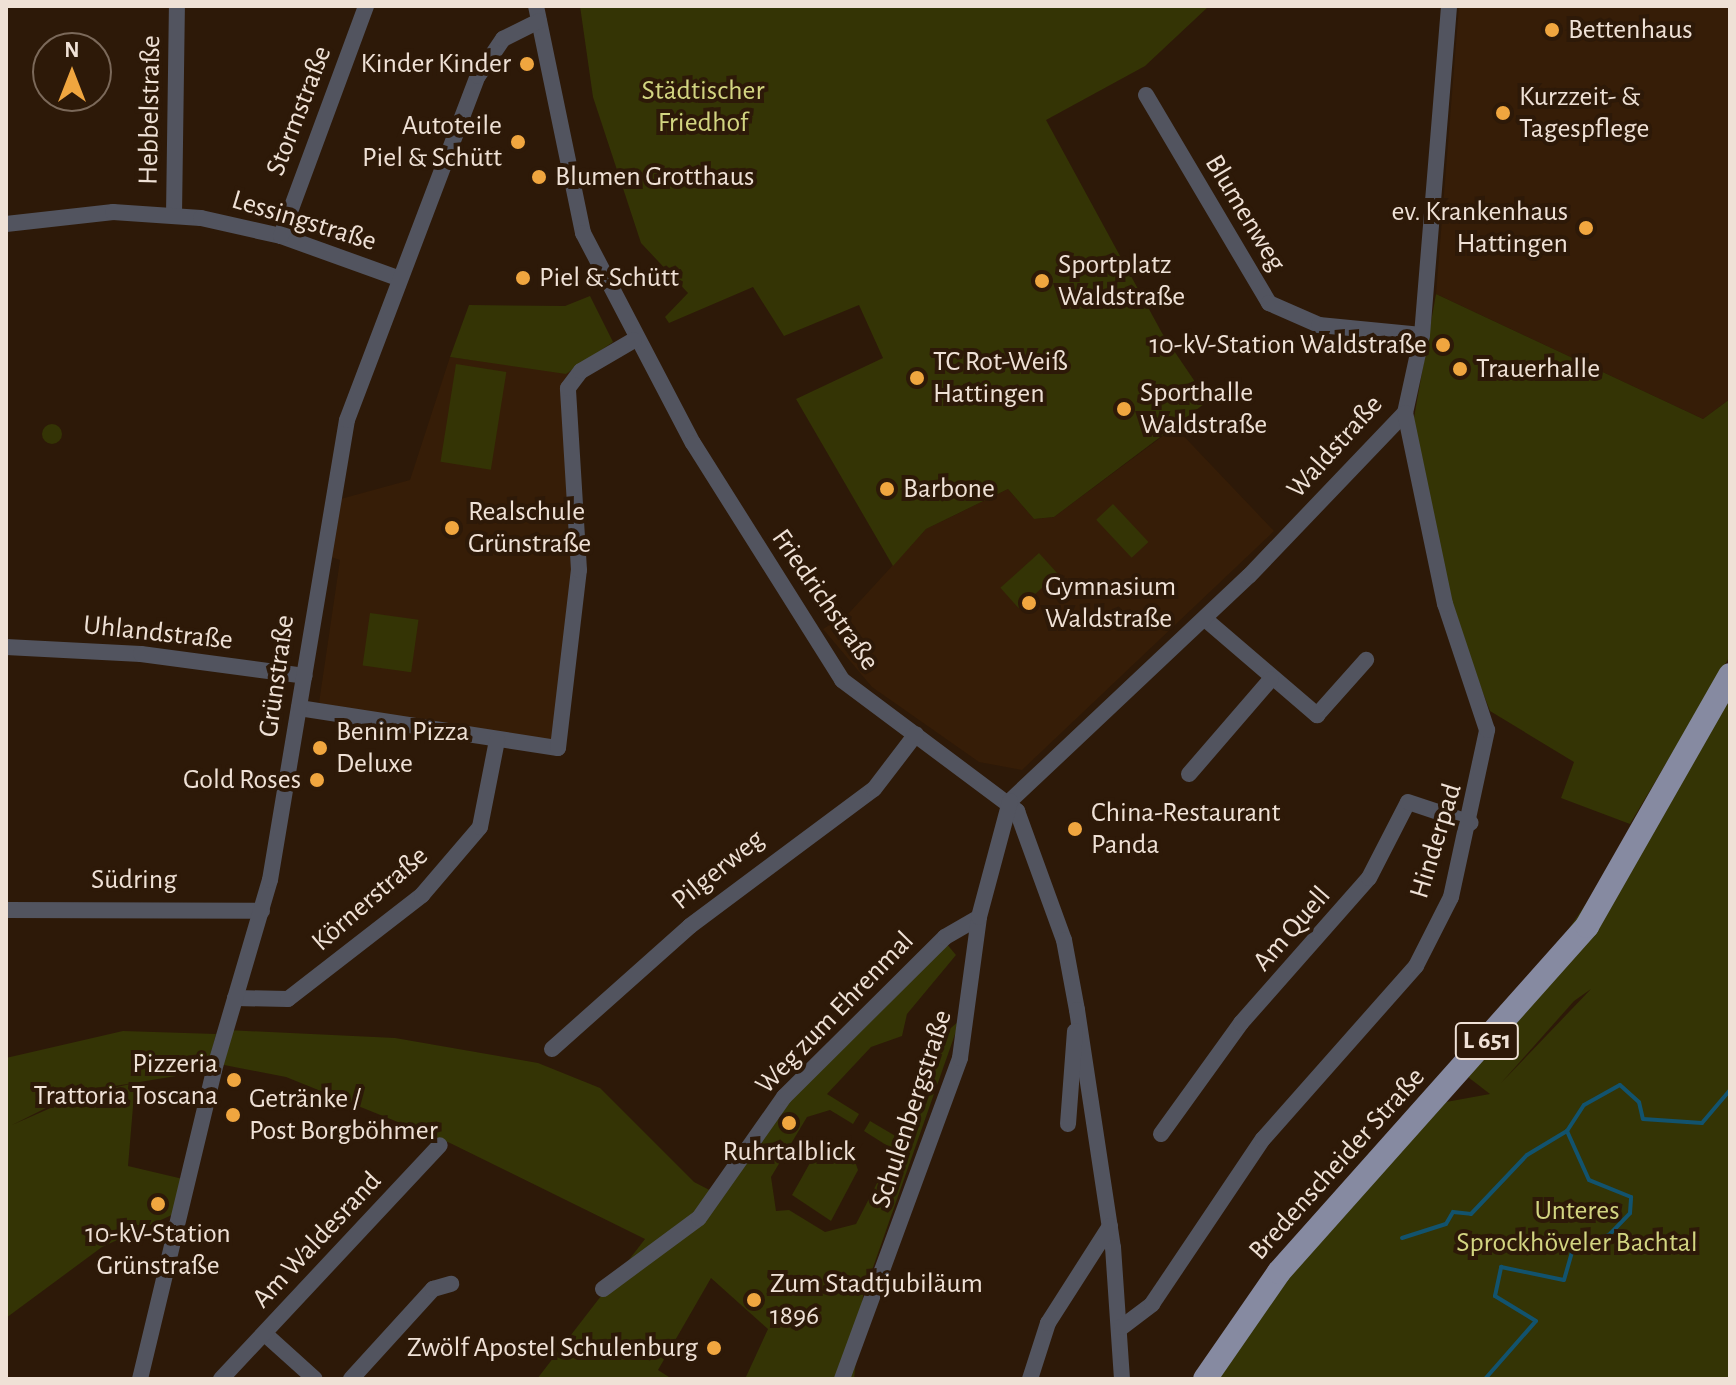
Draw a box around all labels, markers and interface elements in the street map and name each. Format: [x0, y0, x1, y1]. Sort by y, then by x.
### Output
place label: Bettenhaus [1568, 13, 1693, 47]
marker: Bettenhaus [1543, 21, 1561, 39]
north arrow [32, 32, 112, 112]
street label: Hebbelstraße [132, 35, 168, 185]
text: N [64, 39, 80, 61]
street label: Stormstraße [259, 41, 339, 181]
place label: Kinder Kinder [360, 47, 511, 81]
marker: Kinder Kinder [518, 55, 536, 73]
park label: Städtischer Friedhof [642, 74, 764, 140]
place label: Kurzzeit- & Tagespflege [1519, 80, 1650, 146]
marker: Kurzzeit- & Tagespflege [1494, 104, 1512, 122]
place label: Autoteile Piel & Schütt [362, 109, 502, 175]
marker: Autoteile Piel & Schütt [509, 133, 527, 151]
street label: Blumenweg [1197, 149, 1293, 277]
place label: Blumen Grotthaus [555, 160, 754, 194]
marker: Blumen Grotthaus [530, 168, 548, 186]
street label: Lessingstraße [228, 183, 380, 259]
place label: ev. Krankenhaus Hattingen [1391, 195, 1568, 261]
marker: ev. Krankenhaus Hattingen [1575, 217, 1597, 239]
place label: Sportplatz Waldstraße [1058, 248, 1185, 314]
place label: Piel & Schütt [539, 261, 679, 295]
marker: Piel & Schütt [514, 269, 532, 287]
marker: Sportplatz Waldstraße [1033, 272, 1051, 290]
place label: 10-kV-Station Waldstraße [1149, 328, 1427, 362]
marker: 10-kV-Station Waldstraße [1434, 336, 1452, 354]
place label: TC Rot-Weiß Hattingen [933, 345, 1067, 411]
place label: Trauerhalle [1476, 352, 1600, 386]
marker: Trauerhalle [1451, 360, 1469, 378]
marker: TC Rot-Weiß Hattingen [908, 369, 926, 387]
place label: Sporthalle Waldstraße [1140, 376, 1267, 442]
street label: Waldstraße [1280, 388, 1390, 506]
marker: Sporthalle Waldstraße [1115, 400, 1133, 418]
place label: Barbone [903, 472, 995, 506]
marker: Barbone [878, 480, 896, 498]
place label: Realschule Grünstraße [468, 495, 591, 561]
marker: Realschule Grünstraße [443, 519, 461, 537]
street label: Friedrichstraße [764, 523, 886, 677]
place label: Gymnasium Waldstraße [1045, 570, 1176, 636]
marker: Gymnasium Waldstraße [1020, 594, 1038, 612]
street label: Uhlandstraße [82, 608, 234, 658]
street label: Grünstraße [252, 613, 302, 739]
place label: Benim Pizza Deluxe [336, 715, 469, 781]
marker: Benim Pizza Deluxe [311, 739, 329, 757]
place label: Gold Roses [183, 763, 301, 797]
marker: Gold Roses [308, 771, 326, 789]
street label: Hinderpad [1403, 779, 1469, 903]
place label: China-Restaurant Panda [1091, 796, 1281, 862]
marker: China-Restaurant Panda [1066, 820, 1084, 838]
street label: Pilgerweg [665, 823, 771, 917]
street label: Körnerstraße [305, 839, 435, 959]
street label: Südring [91, 863, 177, 897]
street label: Am Quell [1246, 880, 1338, 978]
street label: Weg zum Ehrenmal [749, 925, 921, 1101]
street label: Schulenbergstraße [864, 1006, 960, 1212]
road number: L 651 [1453, 1019, 1521, 1063]
place label: Pizzeria Trattoria Toscana [34, 1047, 218, 1113]
street label: Bredenscheider Straße [1242, 1061, 1432, 1267]
marker: Pizzeria Trattoria Toscana [225, 1071, 243, 1089]
place label: Getränke / Post Borgböhmer [249, 1082, 438, 1148]
marker: Getränke / Post Borgböhmer [224, 1106, 242, 1124]
marker: Ruhrtalblick [780, 1114, 798, 1132]
place label: Ruhrtalblick [723, 1135, 855, 1169]
street label: Am Waldesrand [245, 1165, 389, 1315]
park label: Unteres Sprockhöveler Bachtal [1456, 1194, 1698, 1260]
marker: 10-kV-Station Grünstraße [149, 1195, 167, 1213]
place label: 10-kV-Station Grünstraße [85, 1217, 231, 1283]
place label: Zum Stadtjubiläum 1896 [770, 1267, 983, 1333]
marker: Zum Stadtjubiläum 1896 [745, 1291, 763, 1309]
place label: Zwölf Apostel Schulenburg [407, 1331, 698, 1365]
marker: Zwölf Apostel Schulenburg [705, 1339, 723, 1357]

